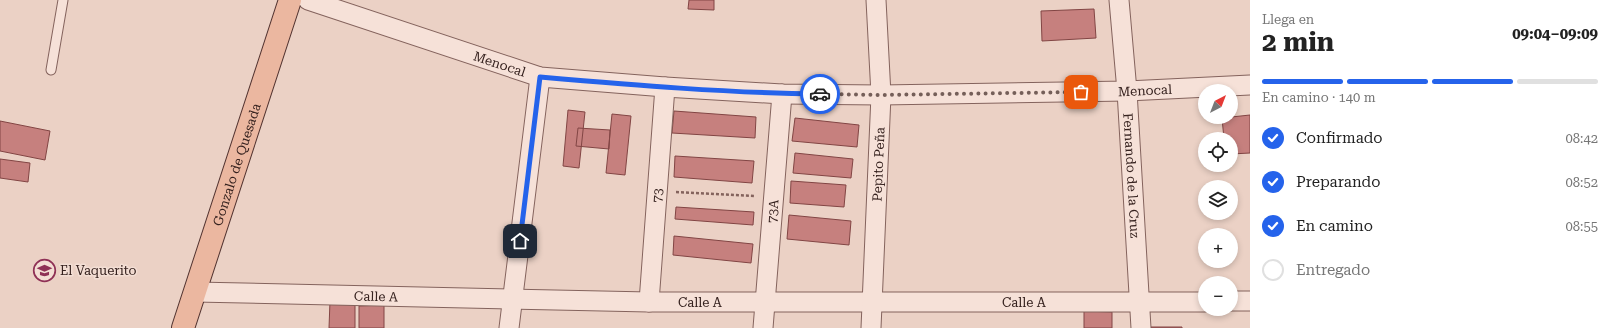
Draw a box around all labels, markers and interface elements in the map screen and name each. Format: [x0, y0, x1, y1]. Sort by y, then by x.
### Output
text: Llega en [1262, 12, 1314, 27]
text: 09:04–09:09 [1512, 25, 1598, 43]
text: 2 min [1262, 27, 1334, 57]
street label: Menocal [472, 48, 528, 79]
courier [800, 74, 840, 114]
pin [1064, 75, 1098, 109]
icon: bag [1070, 81, 1092, 103]
street label: Menocal [1118, 81, 1172, 99]
icon: car [809, 83, 831, 105]
north arrow [1198, 84, 1238, 124]
map controls [1198, 84, 1238, 316]
text: En camino · 140 m [1262, 90, 1376, 105]
street label: Gonzalo de Quesada [209, 101, 263, 228]
street label: Fernando de la Cruz [1121, 113, 1143, 238]
street label: Pepito Peña [869, 127, 887, 202]
icon: check [1262, 127, 1284, 149]
text: Confirmado [1296, 129, 1383, 147]
text: 08:42 [1566, 131, 1598, 146]
button: locate [1198, 132, 1238, 172]
icon: check [1262, 171, 1284, 193]
text: Preparando [1296, 173, 1380, 191]
text: 08:52 [1566, 175, 1598, 190]
button: layers [1198, 180, 1238, 220]
street label: 73 [649, 187, 665, 203]
street label: 73A [764, 199, 781, 224]
icon: check [1262, 215, 1284, 237]
text: En camino [1296, 217, 1373, 235]
text: 08:55 [1566, 219, 1598, 234]
pin [503, 224, 537, 258]
button: + [1198, 228, 1238, 268]
icon: home [509, 230, 531, 252]
school or university icon: El Vaquerito [31, 257, 57, 283]
text: Entregado [1296, 261, 1370, 279]
place label: El Vaquerito [60, 263, 137, 278]
button: − [1198, 276, 1238, 316]
street label: Calle A [354, 288, 398, 304]
street label: Calle A [678, 295, 722, 310]
street label: Calle A [1002, 295, 1046, 310]

